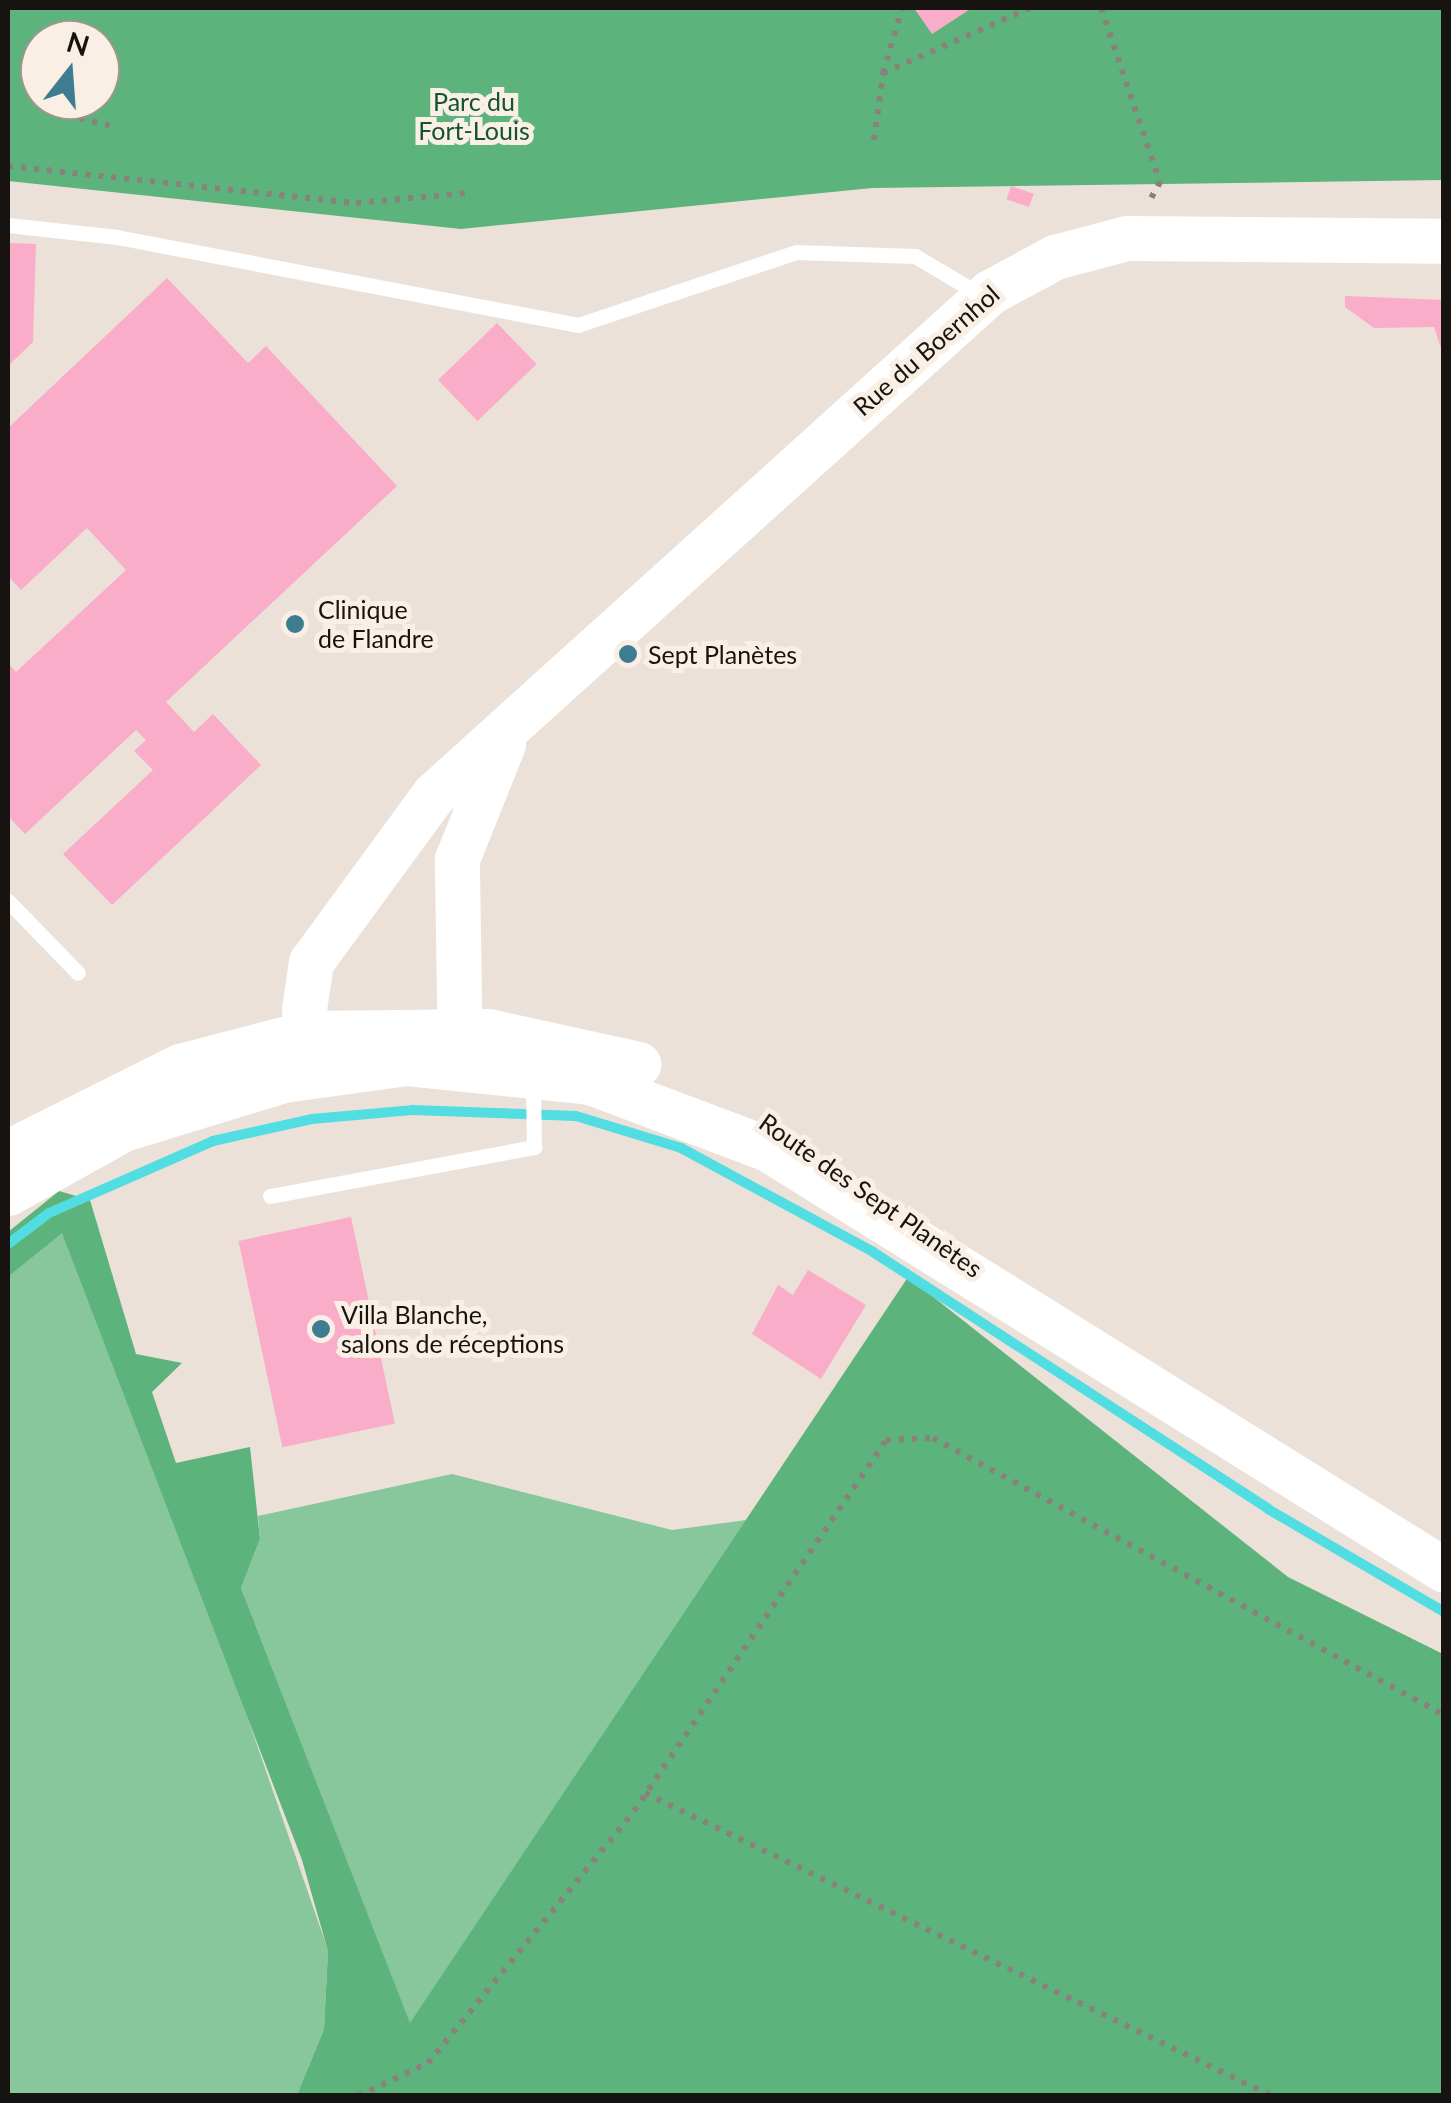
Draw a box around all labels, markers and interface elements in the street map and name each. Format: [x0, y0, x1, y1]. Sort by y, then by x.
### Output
north arrow [20, 20, 120, 120]
text: N [63, 24, 93, 63]
park label: Parc du Fort-Louis [418, 87, 530, 146]
street label: Rue du Boernhol [847, 279, 1005, 421]
place label: Clinique de Flandre [318, 595, 434, 654]
marker: Clinique de Flandre [282, 611, 308, 637]
place label: Sept Planètes [648, 639, 797, 669]
marker: Sept Planètes [617, 643, 639, 665]
street label: Route des Sept Planètes [754, 1107, 988, 1283]
place label: Villa Blanche, salons de réceptions [341, 1300, 564, 1359]
marker: Villa Blanche, salons de réceptions [310, 1318, 332, 1340]

